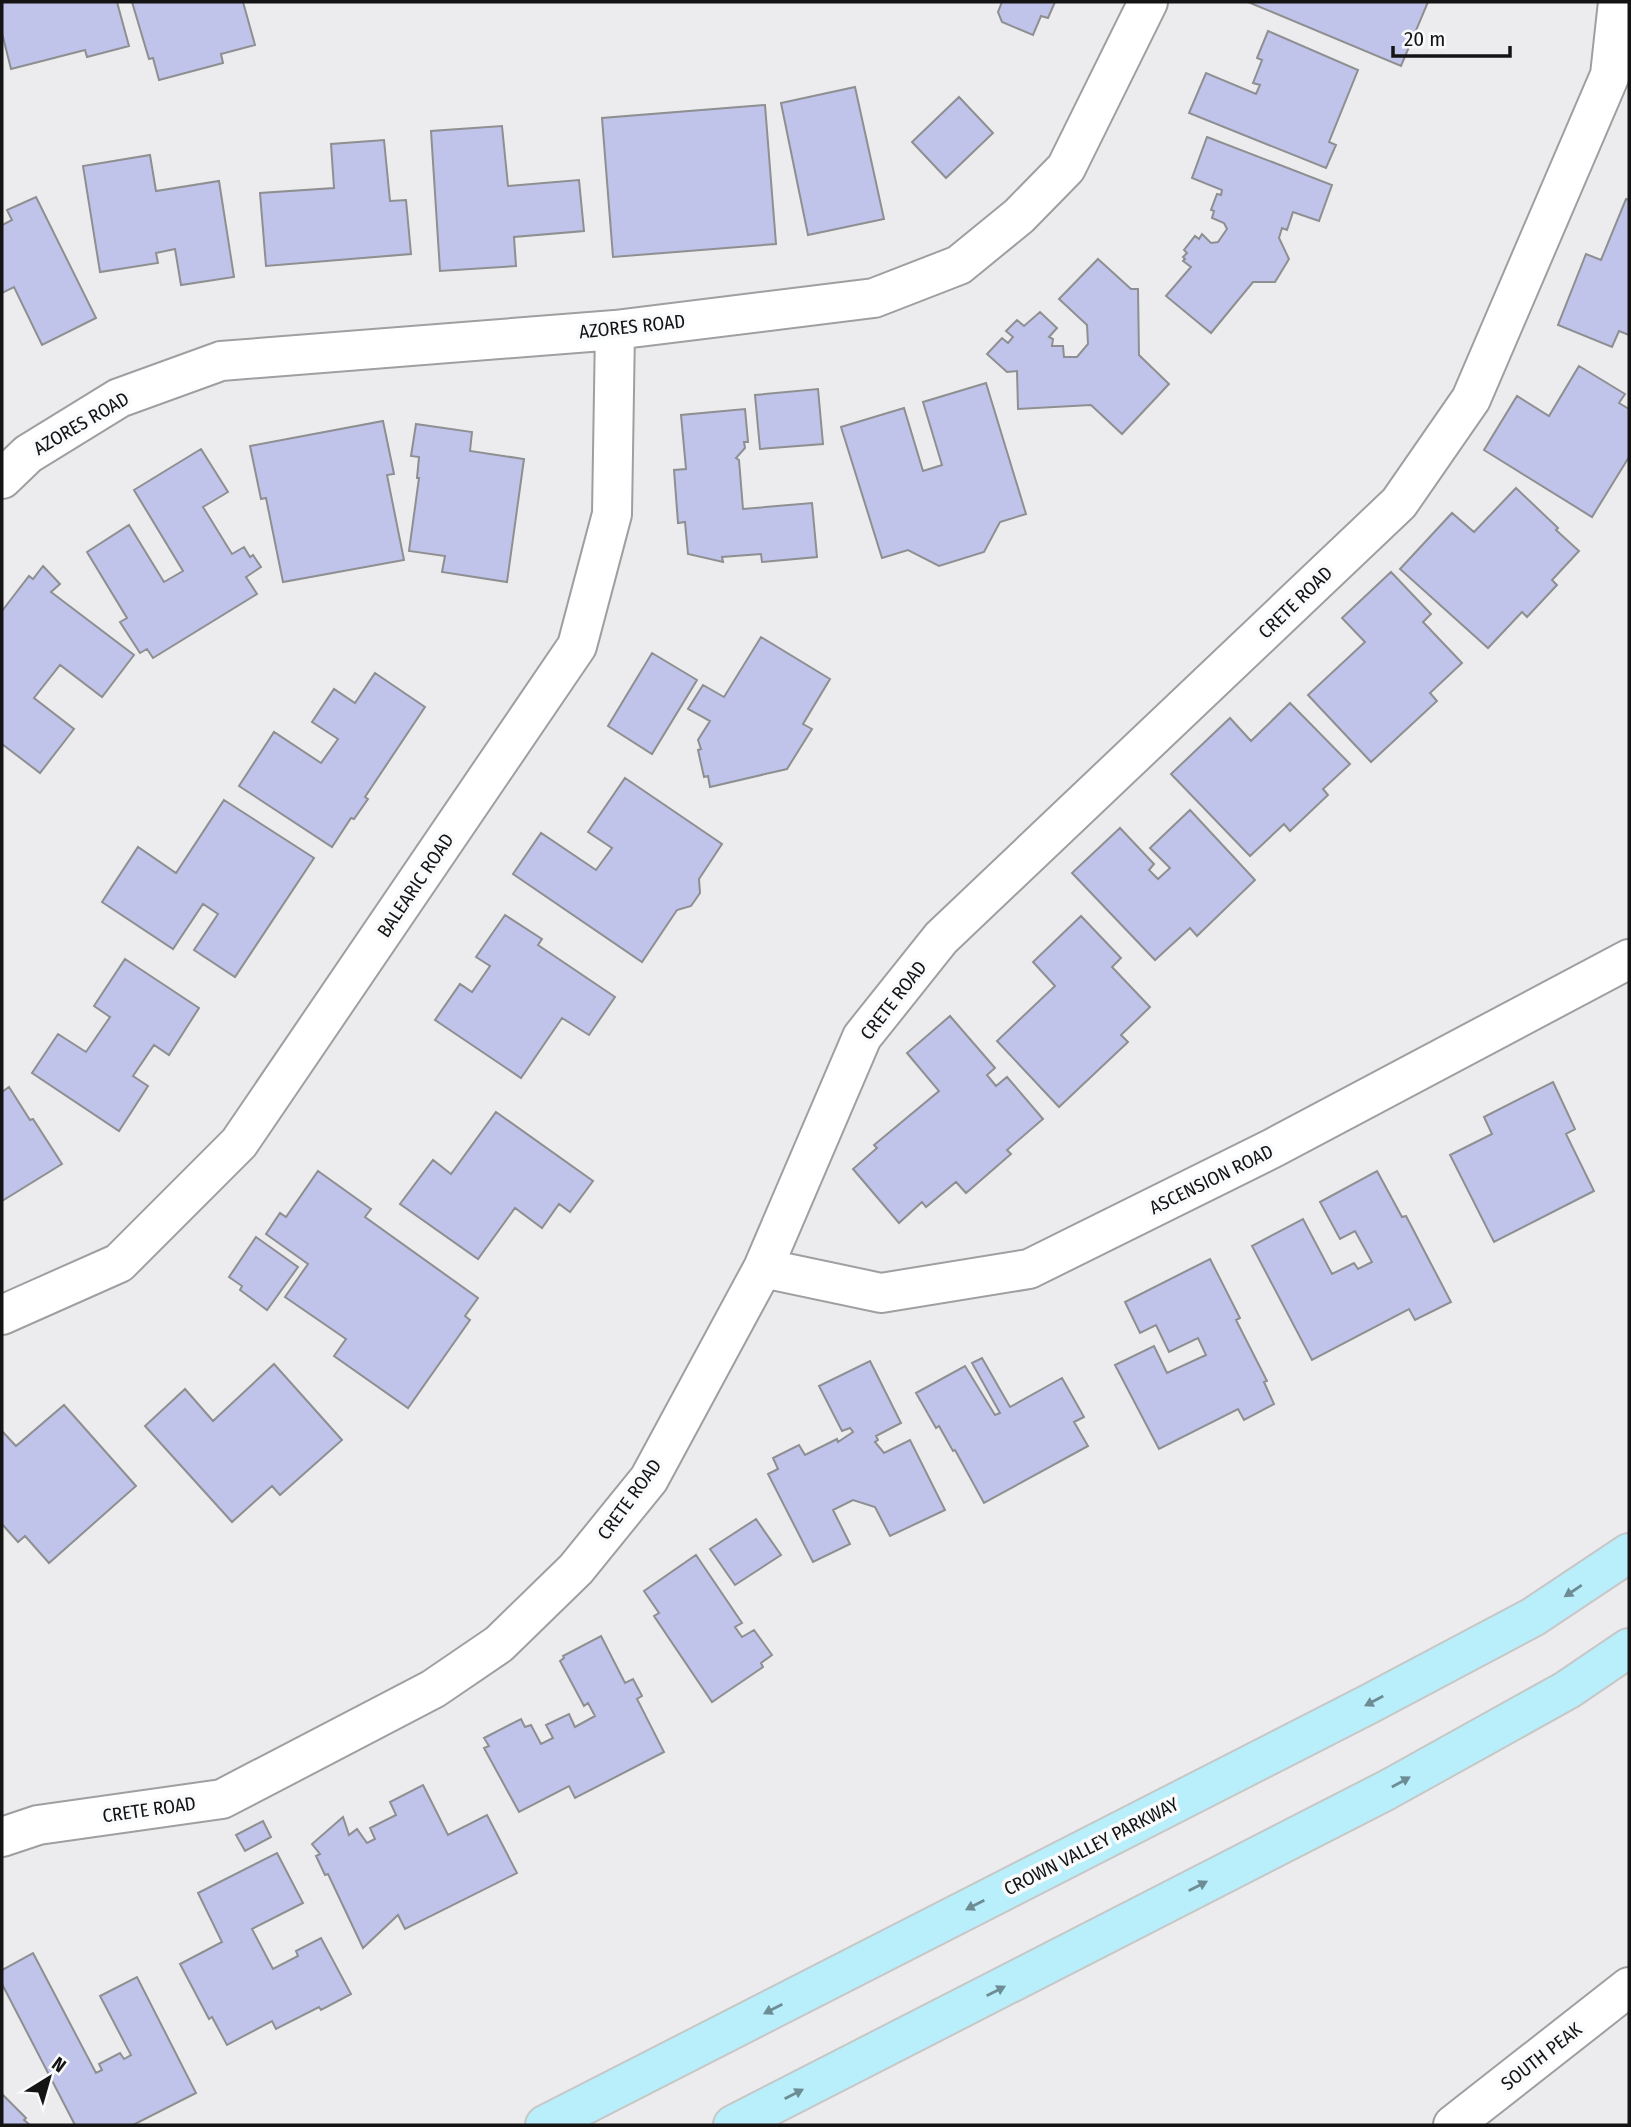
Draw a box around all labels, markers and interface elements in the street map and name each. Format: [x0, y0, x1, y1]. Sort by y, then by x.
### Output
scale bar [1393, 14, 1510, 58]
text: 20 m [1404, 26, 1445, 52]
street label: AZORES ROAD [578, 310, 686, 343]
street label: AZORES ROAD [29, 387, 133, 460]
street label: CRETE ROAD [1254, 561, 1337, 643]
street label: BALEARIC ROAD [372, 829, 459, 941]
street label: CRETE ROAD [855, 956, 931, 1044]
street label: ASCENSION ROAD [1146, 1140, 1277, 1219]
street label: CRETE ROAD [592, 1454, 666, 1544]
one-way arrow [1563, 1584, 1582, 1597]
one-way arrow [1364, 1696, 1384, 1707]
one-way arrow [1391, 1776, 1410, 1788]
street label: CRETE ROAD [101, 1792, 197, 1827]
street label: CROWN VALLEY PARKWAY [1000, 1792, 1183, 1900]
one-way arrow [1188, 1880, 1208, 1892]
one-way arrow [965, 1900, 985, 1911]
one-way arrow [986, 1985, 1006, 1996]
one-way arrow [763, 2003, 783, 2014]
street label: SOUTH PEAK [1496, 2017, 1587, 2095]
north arrow [14, 2043, 84, 2113]
text: N [47, 2052, 70, 2077]
one-way arrow [784, 2089, 804, 2100]

